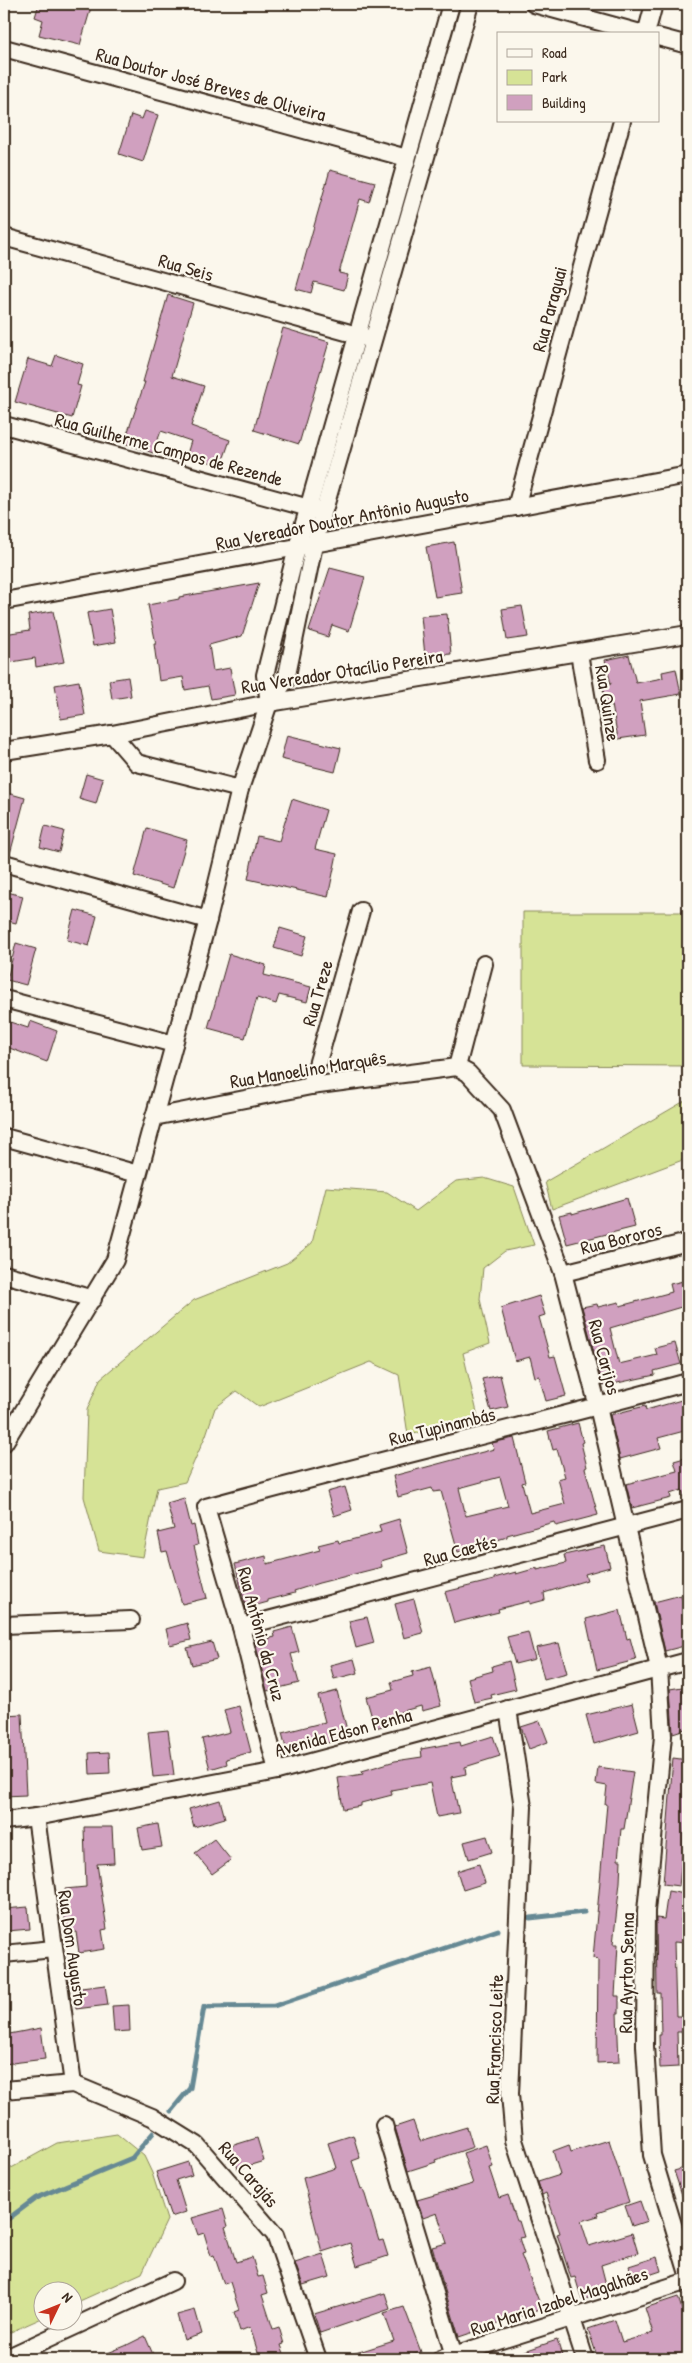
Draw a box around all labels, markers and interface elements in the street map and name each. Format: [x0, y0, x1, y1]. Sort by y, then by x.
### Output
legend [497, 32, 660, 122]
street label: Rua Doutor José Breves de Oliveira [93, 41, 329, 127]
text: Road [542, 42, 567, 63]
text: Park [542, 66, 567, 87]
text: Building [542, 92, 586, 113]
street label: Rua Seis [156, 247, 216, 287]
street label: Rua Paraguai [525, 264, 573, 354]
street label: Rua Guilherme Campos de Rezende [52, 406, 286, 492]
street label: Rua Vereador Doutor Antônio Augusto [213, 482, 471, 556]
street label: Rua Vereador Otacílio Pereira [239, 642, 445, 700]
street label: Rua Quinze [589, 663, 627, 743]
street label: Rua Treze [295, 957, 339, 1029]
street label: Rua Manoelino Marquês [228, 1044, 388, 1094]
street label: Rua Bororos [578, 1215, 664, 1261]
street label: Rua Carijos [582, 1316, 628, 1398]
street label: Rua Tupinambás [386, 1400, 498, 1452]
street label: Rua Caetés [420, 1528, 500, 1572]
street label: Rua Antônio da Cruz [232, 1564, 292, 1704]
street label: Avenida Edson Penha [272, 1701, 415, 1763]
street label: Rua Dom Augusto [52, 1889, 94, 2008]
street label: Rua Ayrton Senna [612, 1912, 640, 2034]
street label: Rua Francisco Leite [479, 1973, 509, 2104]
street label: Rua Carajás [213, 2135, 285, 2213]
street label: Rua Maria Izabel Magalhães [467, 2260, 651, 2342]
north arrow [32, 2280, 82, 2330]
text: N [58, 2288, 78, 2306]

